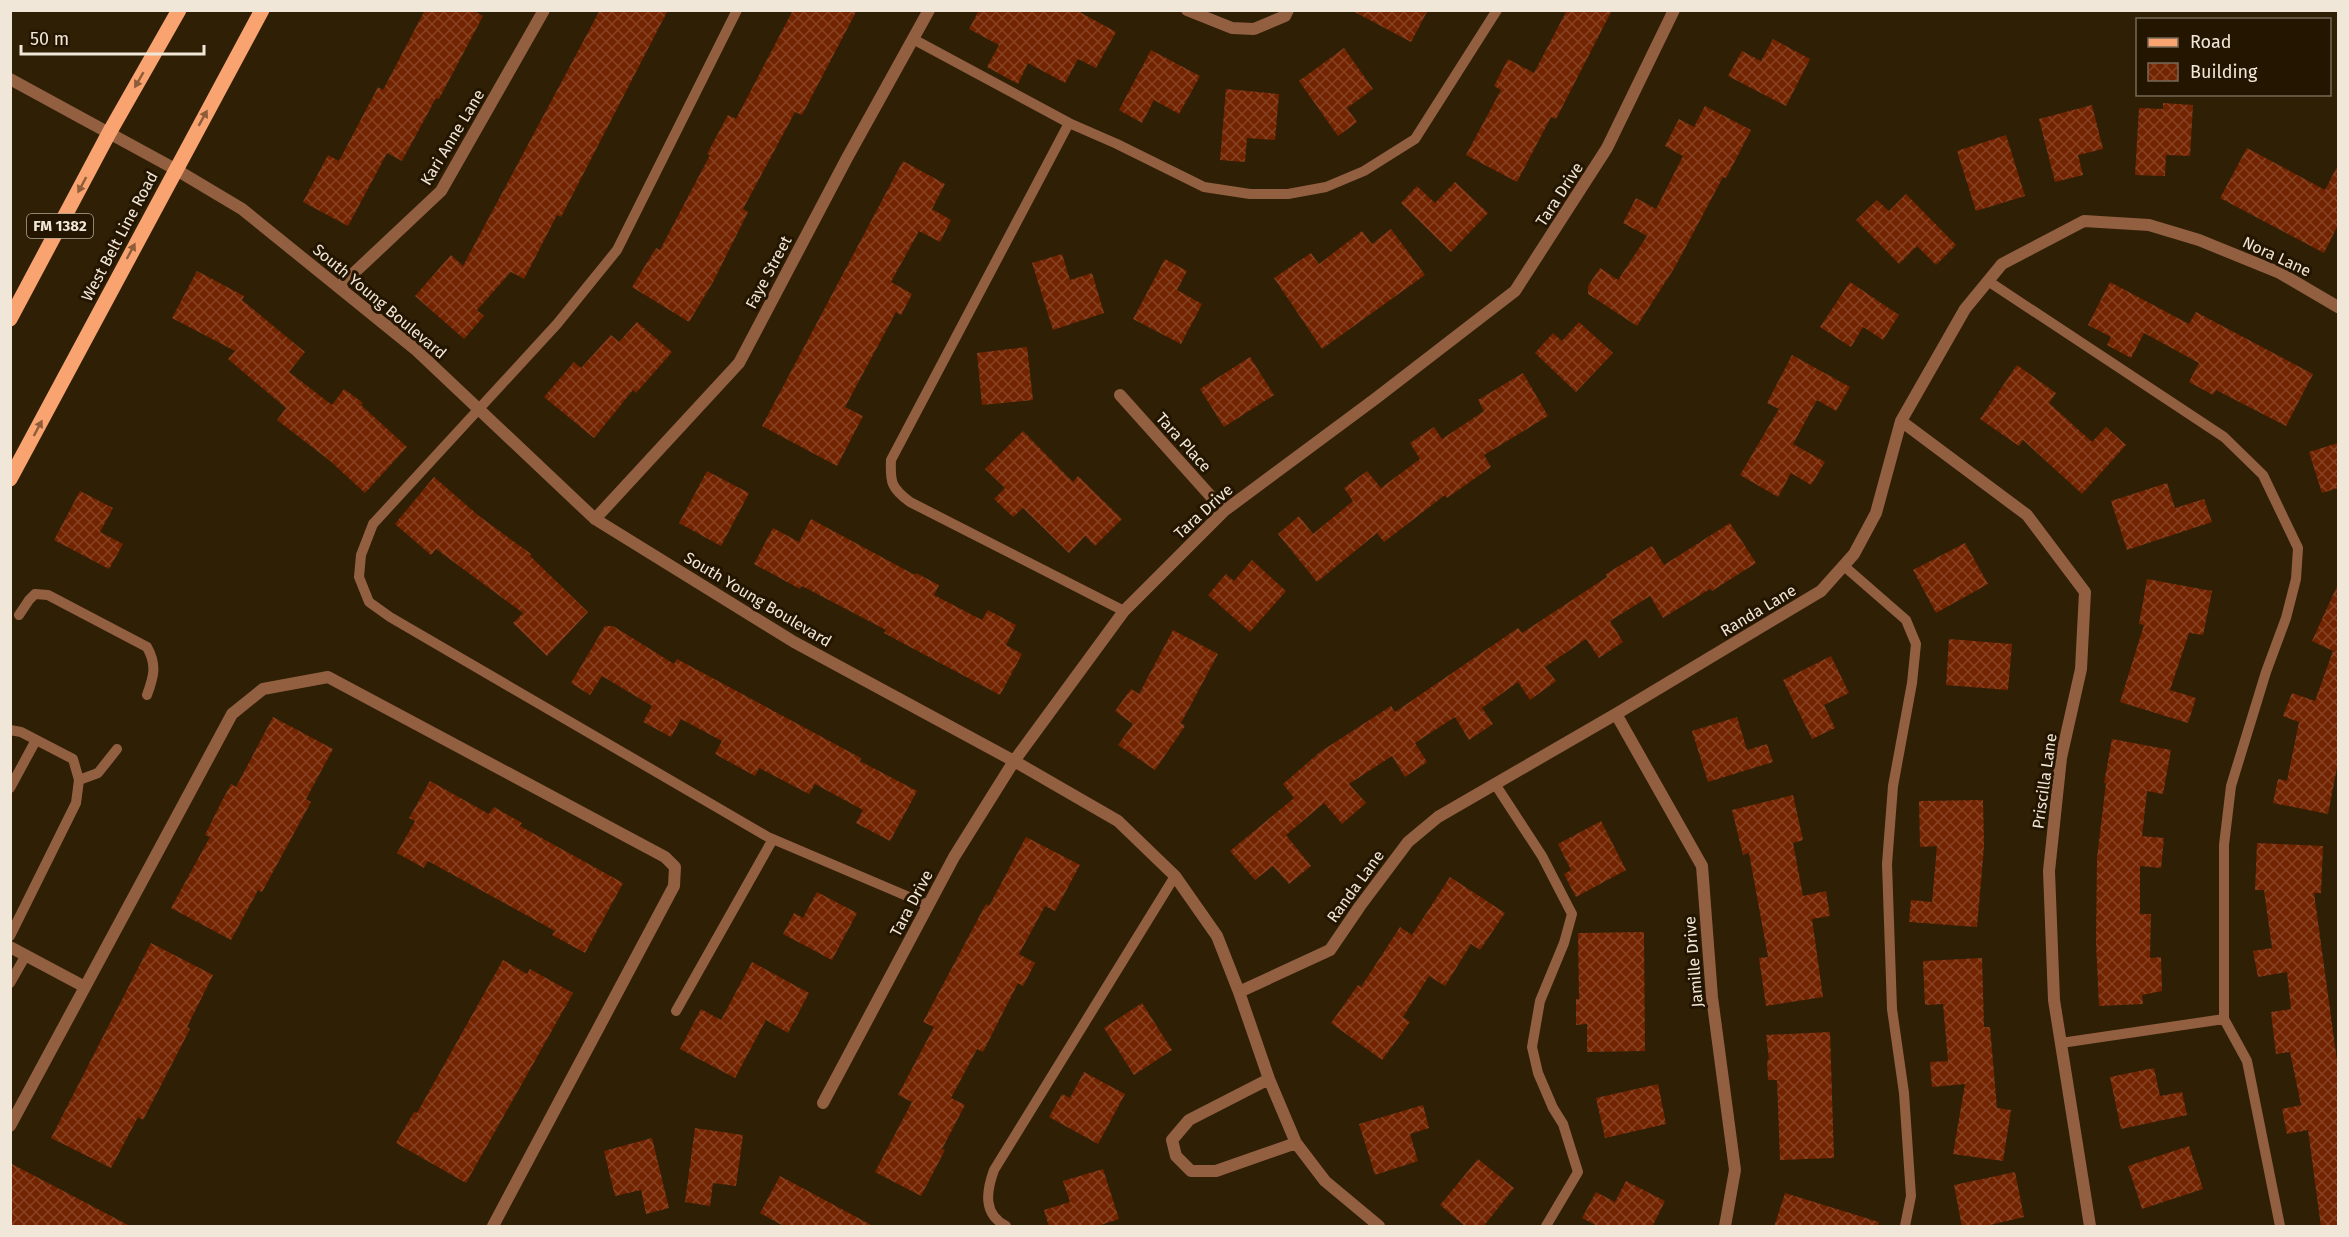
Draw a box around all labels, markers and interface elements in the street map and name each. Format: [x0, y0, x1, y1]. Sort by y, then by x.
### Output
scale bar [21, 18, 204, 56]
legend [2136, 18, 2331, 96]
text: 50 m [30, 28, 69, 50]
text: Road [2190, 31, 2232, 53]
text: Building [2190, 61, 2258, 83]
one-way arrow [135, 71, 145, 88]
street label: Kari Anne Lane [416, 86, 488, 189]
one-way arrow [198, 109, 208, 126]
street label: Tara Drive [1532, 159, 1587, 230]
street label: West Belt Line Road [77, 168, 162, 304]
one-way arrow [77, 176, 86, 193]
road number: FM 1382 [27, 214, 93, 238]
street label: Faye Street [741, 232, 796, 312]
street label: Nora Lane [2239, 232, 2314, 281]
street label: South Young Boulevard [309, 240, 450, 363]
one-way arrow [126, 243, 136, 260]
street label: Tara Place [1152, 409, 1215, 476]
one-way arrow [33, 419, 43, 436]
street label: Tara Drive [1170, 480, 1237, 543]
street label: South Young Boulevard [681, 548, 835, 651]
street label: Randa Lane [1717, 580, 1799, 640]
street label: Priscilla Lane [2028, 732, 2061, 830]
street label: Randa Lane [1323, 846, 1388, 926]
street label: Tara Drive [886, 867, 937, 940]
street label: Jamille Drive [1680, 916, 1707, 1008]

